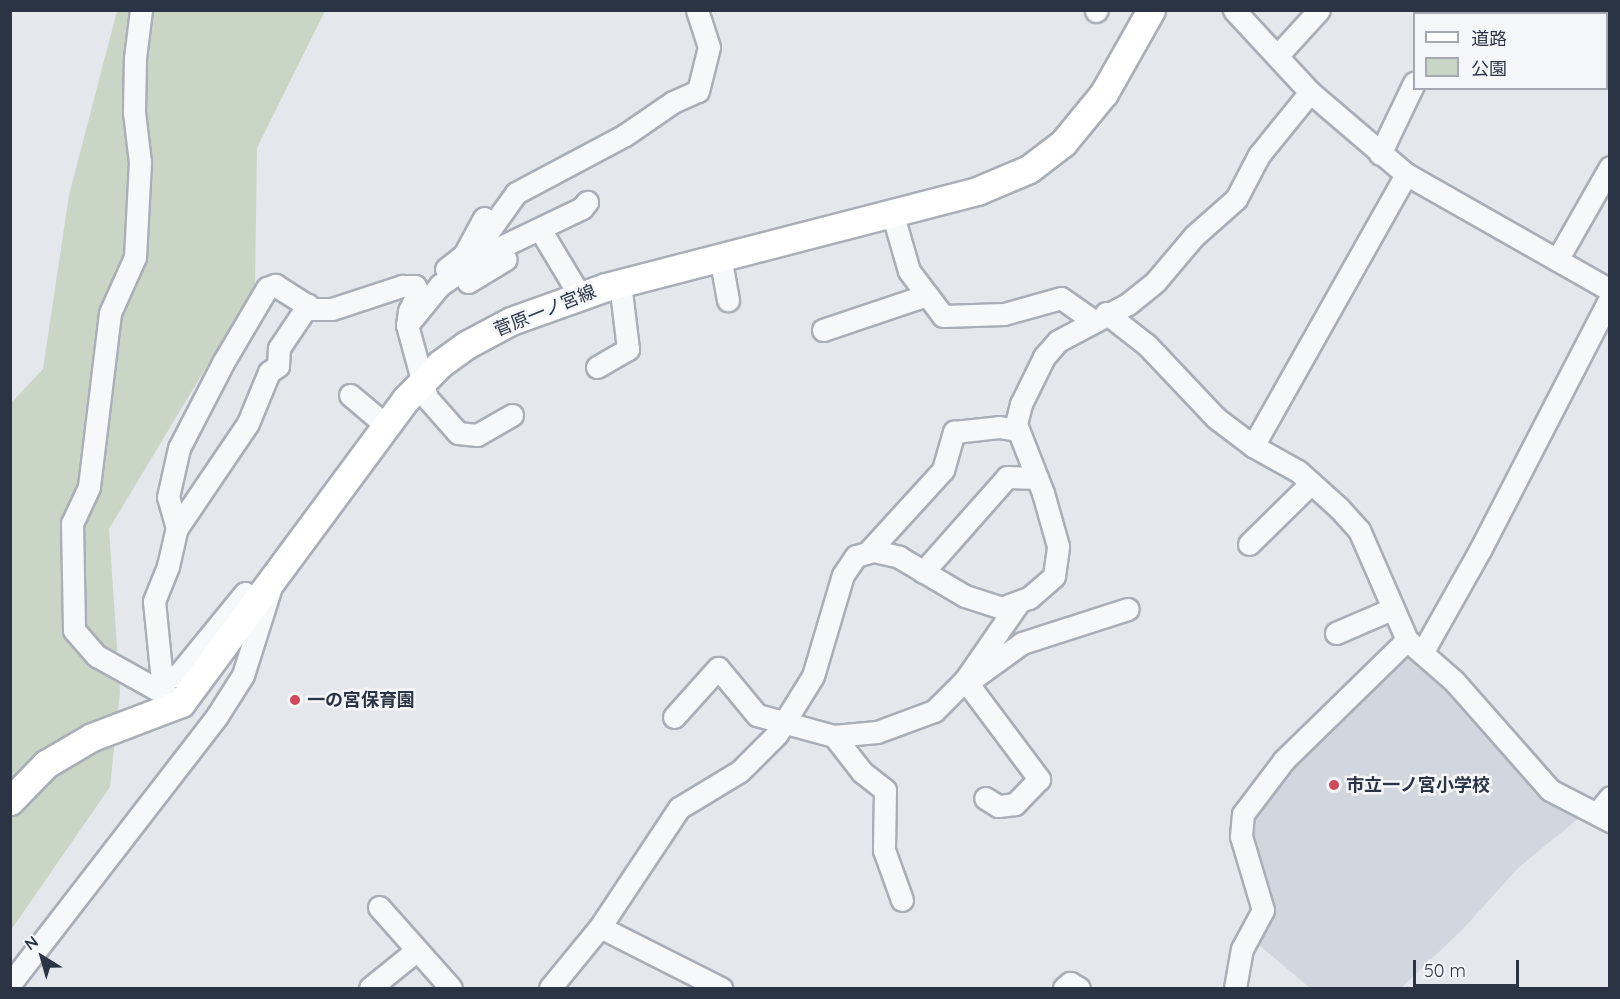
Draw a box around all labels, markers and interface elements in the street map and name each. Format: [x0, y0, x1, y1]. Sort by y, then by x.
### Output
legend [1413, 12, 1608, 90]
text: 道路 [1471, 27, 1507, 50]
text: 公園 [1471, 57, 1507, 80]
street label: 菅原一ノ宮線 [491, 281, 599, 341]
place label: 一の宮保育園 [307, 689, 415, 711]
marker: 一の宮保育園 [288, 693, 302, 707]
place label: 市立一ノ宮小学校 [1346, 774, 1490, 796]
marker: 市立一ノ宮小学校 [1327, 778, 1341, 792]
north arrow [12, 927, 72, 987]
text: N [20, 931, 42, 954]
scale bar [1416, 948, 1522, 986]
text: 50 m [1424, 959, 1466, 982]

